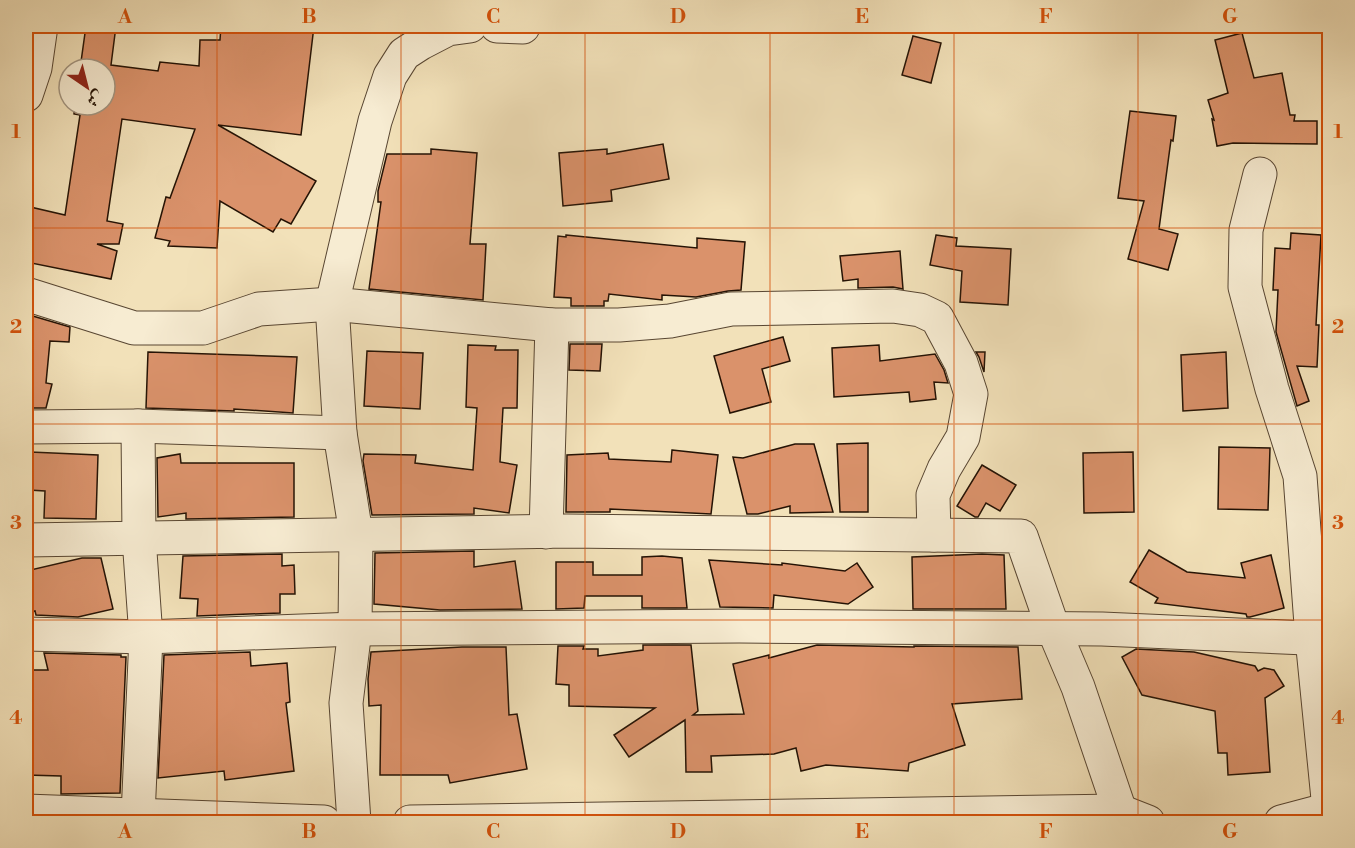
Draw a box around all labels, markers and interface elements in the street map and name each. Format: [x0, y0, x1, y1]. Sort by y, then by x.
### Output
text: A [117, 5, 133, 30]
text: B [301, 5, 317, 30]
text: C [486, 5, 500, 30]
text: D [670, 5, 686, 30]
text: E [855, 5, 869, 30]
text: F [1039, 5, 1053, 30]
text: G [1222, 5, 1238, 30]
north arrow [57, 57, 117, 117]
text: ش [83, 86, 107, 111]
text: 1 [11, 120, 21, 145]
text: 1 [1333, 120, 1343, 145]
text: 2 [10, 315, 22, 340]
text: 2 [1332, 315, 1344, 340]
text: 3 [10, 511, 22, 536]
text: 3 [1332, 511, 1344, 536]
text: 4 [9, 706, 23, 731]
text: 4 [1331, 706, 1345, 731]
text: A [117, 820, 133, 845]
text: B [301, 820, 317, 845]
text: C [486, 820, 500, 845]
text: D [670, 820, 686, 845]
text: E [855, 820, 869, 845]
text: F [1039, 820, 1053, 845]
text: G [1222, 820, 1238, 845]

